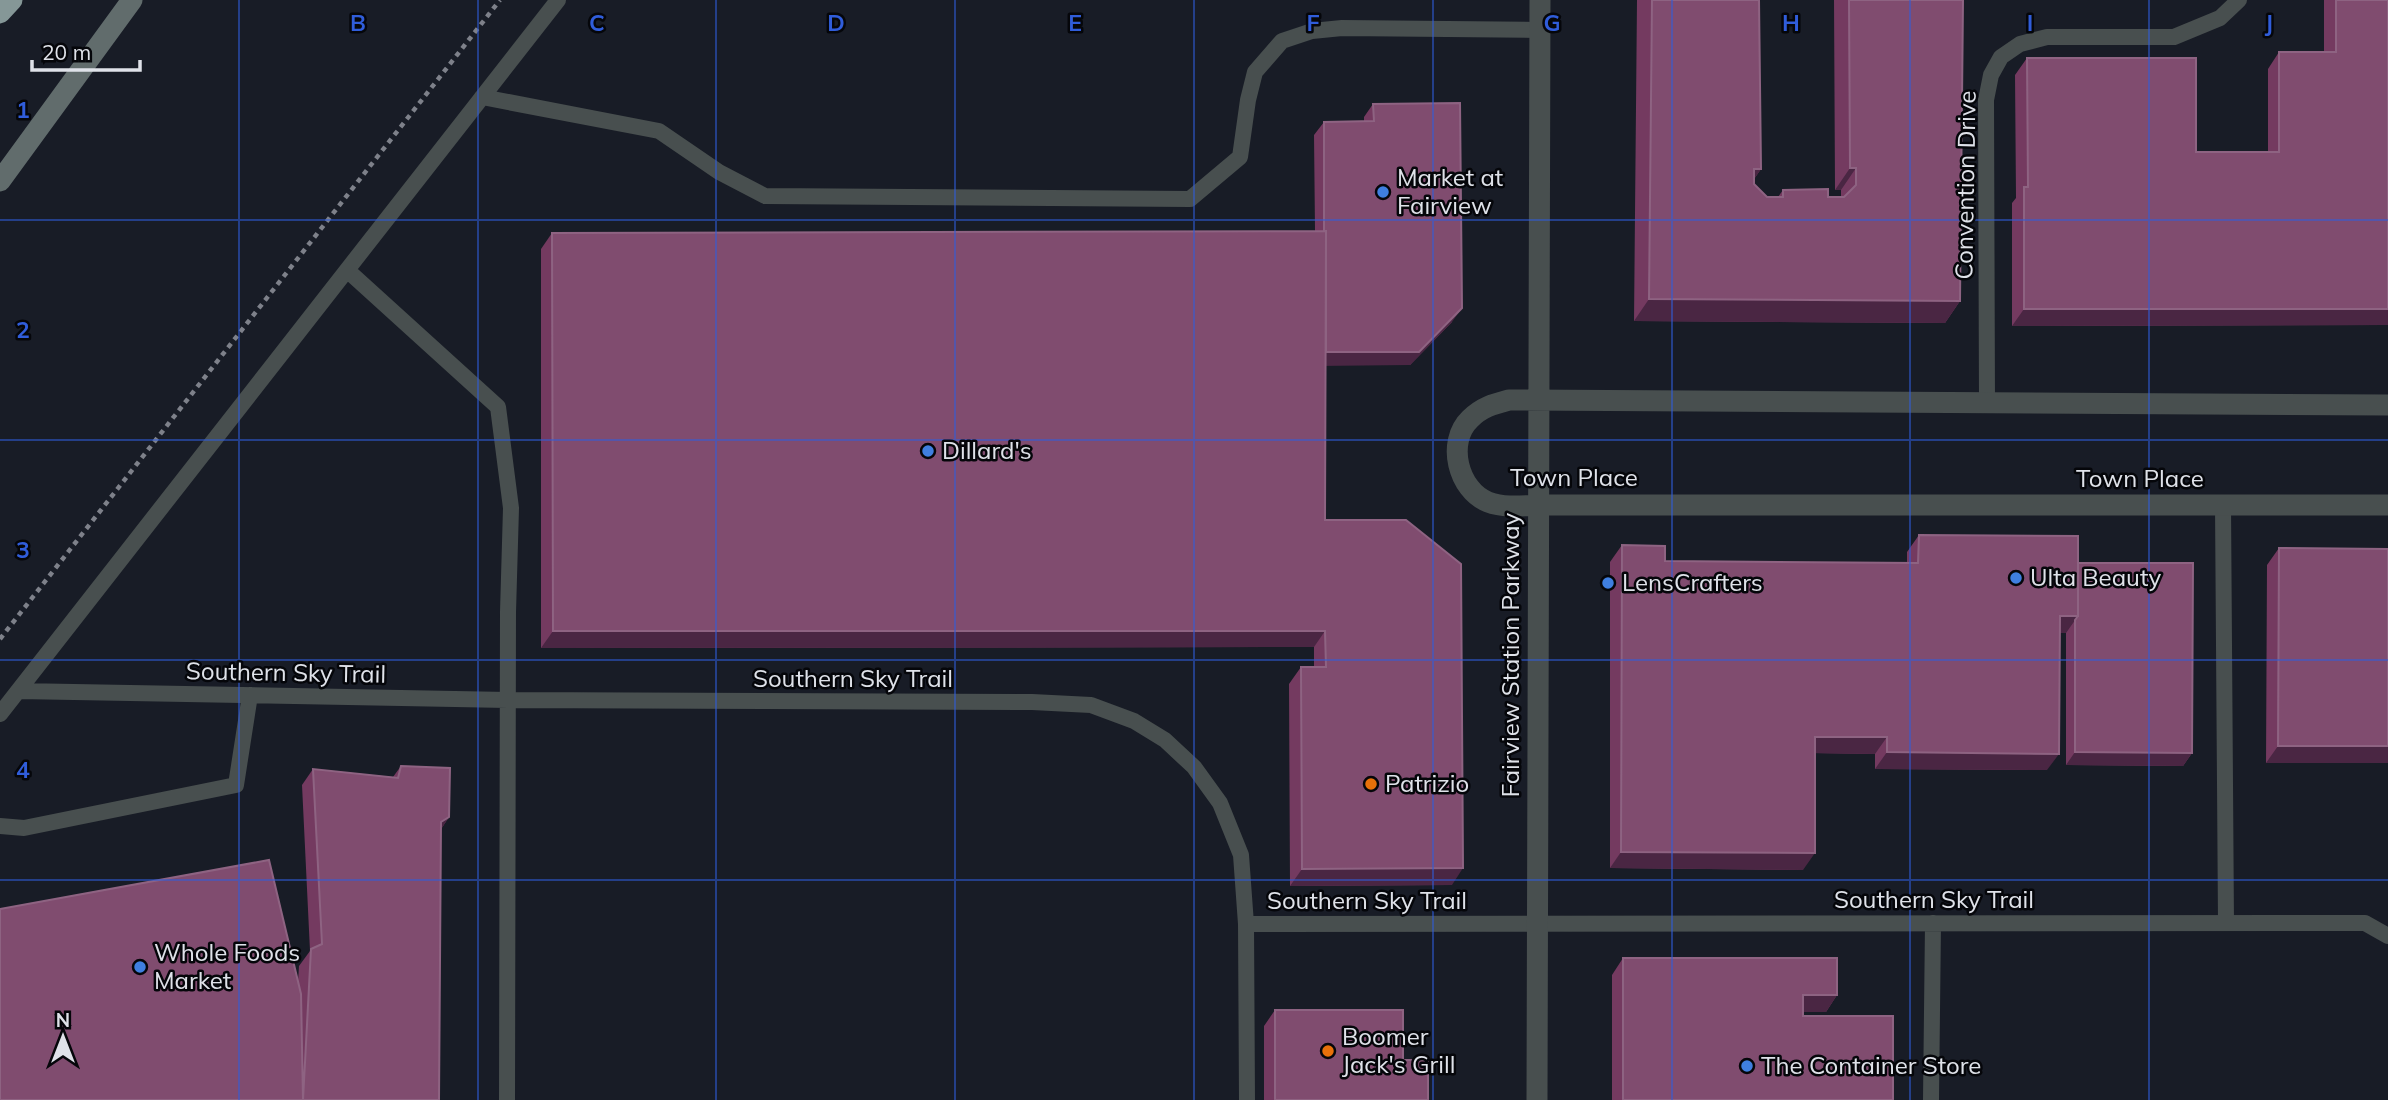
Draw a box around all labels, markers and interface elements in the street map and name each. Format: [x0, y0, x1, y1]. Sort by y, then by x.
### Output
text: B [350, 8, 366, 37]
text: C [589, 8, 605, 37]
text: D [827, 8, 845, 37]
text: E [1068, 8, 1082, 37]
text: F [1306, 8, 1320, 37]
text: G [1543, 8, 1561, 37]
text: H [1782, 8, 1800, 37]
text: I [2027, 8, 2033, 37]
text: J [2265, 8, 2273, 37]
scale bar [32, 28, 140, 72]
text: 20 m [42, 39, 91, 65]
street label: Convention Drive [1948, 90, 1982, 280]
text: 1 [16, 95, 30, 124]
place label: Market at Fairview [1397, 162, 1503, 220]
marker: Market at Fairview [1375, 184, 1391, 200]
text: 2 [16, 315, 30, 344]
place label: Dillard's [942, 435, 1032, 465]
marker: Dillard's [920, 443, 936, 459]
street label: Town Place [1510, 462, 1638, 492]
street label: Town Place [2076, 463, 2204, 493]
street label: Fairview Station Parkway [1495, 512, 1525, 797]
text: 3 [16, 535, 30, 564]
place label: Ulta Beauty [2030, 562, 2161, 592]
place label: LensCrafters [1622, 567, 1763, 597]
marker: Ulta Beauty [2008, 570, 2024, 586]
marker: LensCrafters [1600, 575, 1616, 591]
street label: Southern Sky Trail [186, 655, 386, 689]
street label: Southern Sky Trail [753, 663, 953, 693]
text: 4 [16, 755, 30, 784]
place label: Patrizio [1385, 768, 1469, 798]
marker: Patrizio [1363, 776, 1379, 792]
street label: Southern Sky Trail [1834, 884, 2034, 914]
street label: Southern Sky Trail [1267, 885, 1467, 915]
place label: Whole Foods Market [154, 937, 300, 995]
marker: Whole Foods Market [132, 959, 148, 975]
north arrow [28, 1002, 98, 1072]
text: N [56, 1008, 70, 1032]
place label: Boomer Jack's Grill [1342, 1021, 1455, 1079]
marker: Boomer Jack's Grill [1320, 1043, 1336, 1059]
place label: The Container Store [1761, 1050, 1981, 1080]
marker: The Container Store [1739, 1058, 1755, 1074]

